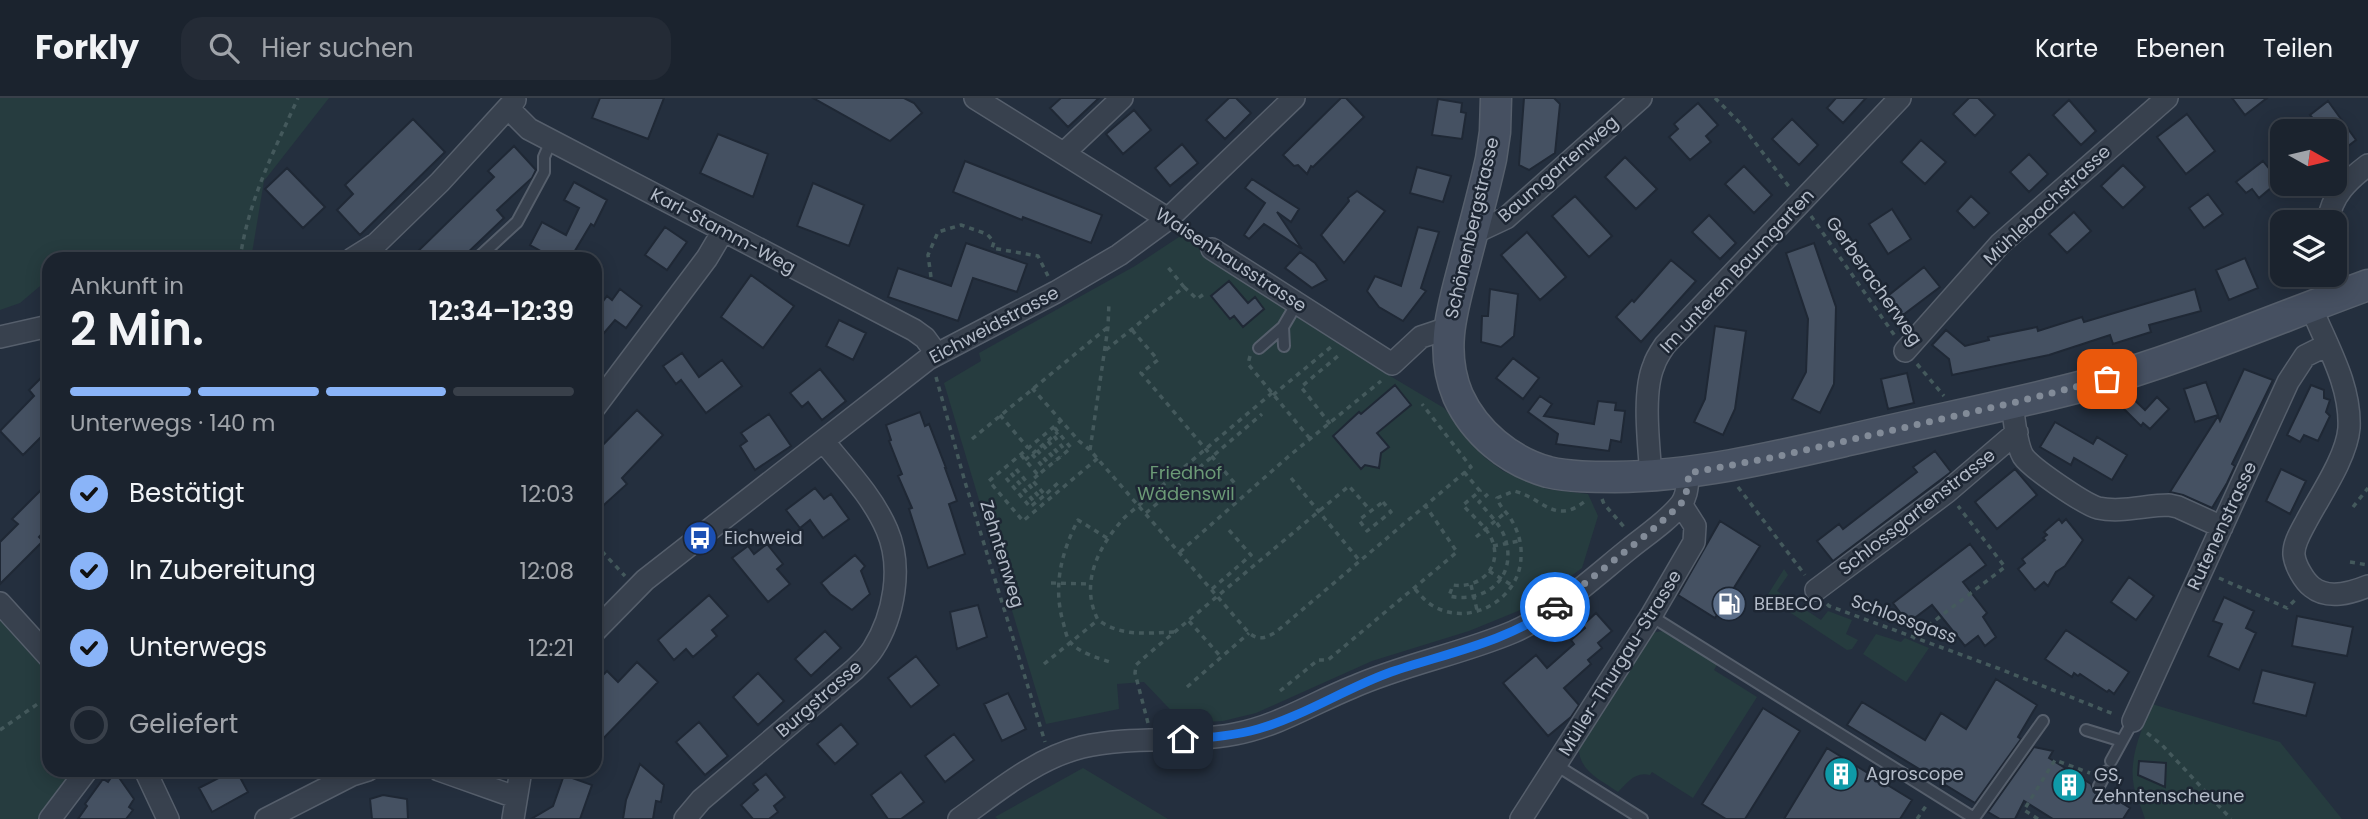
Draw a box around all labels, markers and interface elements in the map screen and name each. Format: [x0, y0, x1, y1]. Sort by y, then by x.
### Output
search box [181, 17, 671, 80]
text: Forkly [35, 24, 139, 71]
icon: search [205, 29, 243, 67]
text: Hier suchen [261, 30, 414, 66]
text: Karte [2035, 32, 2098, 65]
text: Ebenen [2136, 32, 2225, 65]
text: Teilen [2263, 32, 2333, 65]
street label: Baumgartenweg [1492, 109, 1623, 228]
north arrow [2270, 119, 2347, 196]
map controls [2270, 119, 2347, 287]
street label: Schönenbergstrasse [1438, 135, 1505, 321]
street label: Mühlebachstrasse [1978, 139, 2116, 270]
street label: Karl-Stamm-Weg [646, 182, 800, 279]
street label: Im unteren Baumgarten [1654, 183, 1820, 358]
street label: Waisenhausstrasse [1151, 201, 1312, 318]
button: layers [2270, 210, 2347, 287]
street label: Gerberacherweg [1820, 211, 1928, 350]
text: Ankunft in [70, 270, 184, 302]
street label: Eichweidstrasse [925, 280, 1063, 369]
text: 12:34–12:39 [429, 293, 574, 329]
text: 2 Min. [70, 297, 204, 361]
pin [2077, 349, 2137, 409]
icon: bag [2088, 360, 2126, 398]
text: Unterwegs · 140 m [70, 407, 275, 439]
street label: Schlossgartenstrasse [1833, 442, 2000, 581]
street label: Rutenenstrasse [2181, 457, 2262, 594]
park label: Friedhof Wädenswil [1137, 460, 1235, 506]
icon: check [70, 475, 108, 513]
text: Bestätigt [129, 475, 245, 511]
text: 12:03 [521, 478, 574, 510]
street label: Zehntenweg [974, 497, 1031, 611]
bus stop icon: Eichweid [681, 519, 719, 557]
place label: Eichweid [724, 525, 803, 550]
icon: check [70, 552, 108, 590]
text: In Zubereitung [129, 552, 316, 588]
text: 12:08 [520, 555, 574, 587]
street label: Müller-Thurgau-Strasse [1552, 565, 1687, 760]
courier [1520, 572, 1590, 642]
fuel station icon: BEBECO [1710, 585, 1748, 623]
icon: car [1536, 588, 1574, 626]
street label: Schlossgass [1848, 588, 1961, 649]
place label: BEBECO [1754, 591, 1823, 616]
icon: check [70, 629, 108, 667]
text: Unterwegs [129, 629, 267, 665]
text: 12:21 [528, 632, 574, 664]
street label: Burgstrasse [770, 654, 867, 743]
text: Geliefert [129, 706, 238, 742]
pin [1153, 709, 1213, 769]
icon: home [1164, 720, 1202, 758]
building icon: Agroscope [1822, 755, 1860, 793]
place label: Agroscope [1866, 761, 1964, 786]
place label: GS, Zehntenscheune [2094, 762, 2244, 808]
building icon: GS, Zehntenscheune [2050, 766, 2088, 804]

